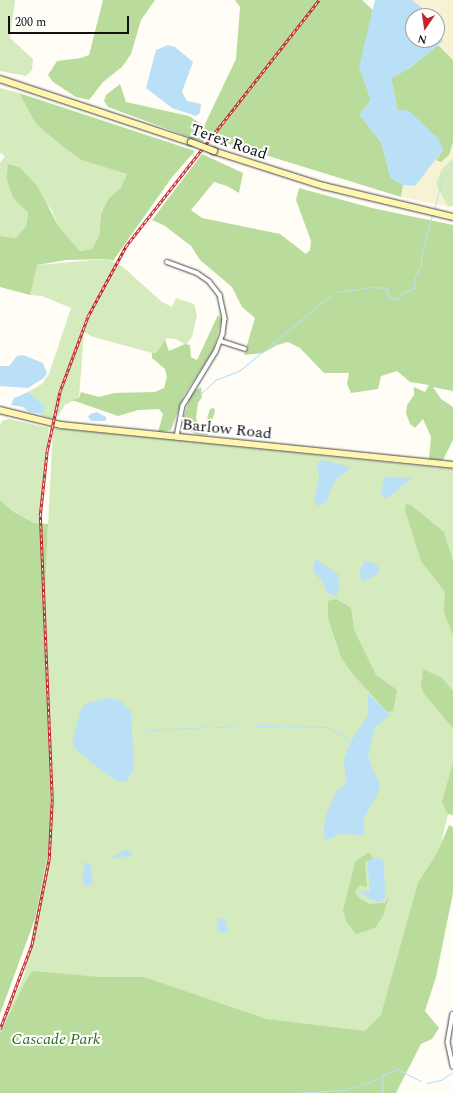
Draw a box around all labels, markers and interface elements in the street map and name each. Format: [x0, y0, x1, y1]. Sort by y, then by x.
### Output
scale bar [10, 8, 131, 34]
north arrow [405, 8, 445, 48]
text: 200 m [15, 13, 46, 32]
text: N [416, 30, 429, 48]
street label: Terex Road [188, 120, 270, 164]
street label: Barlow Road [181, 415, 273, 443]
park label: Cascade Park [12, 1029, 100, 1049]

